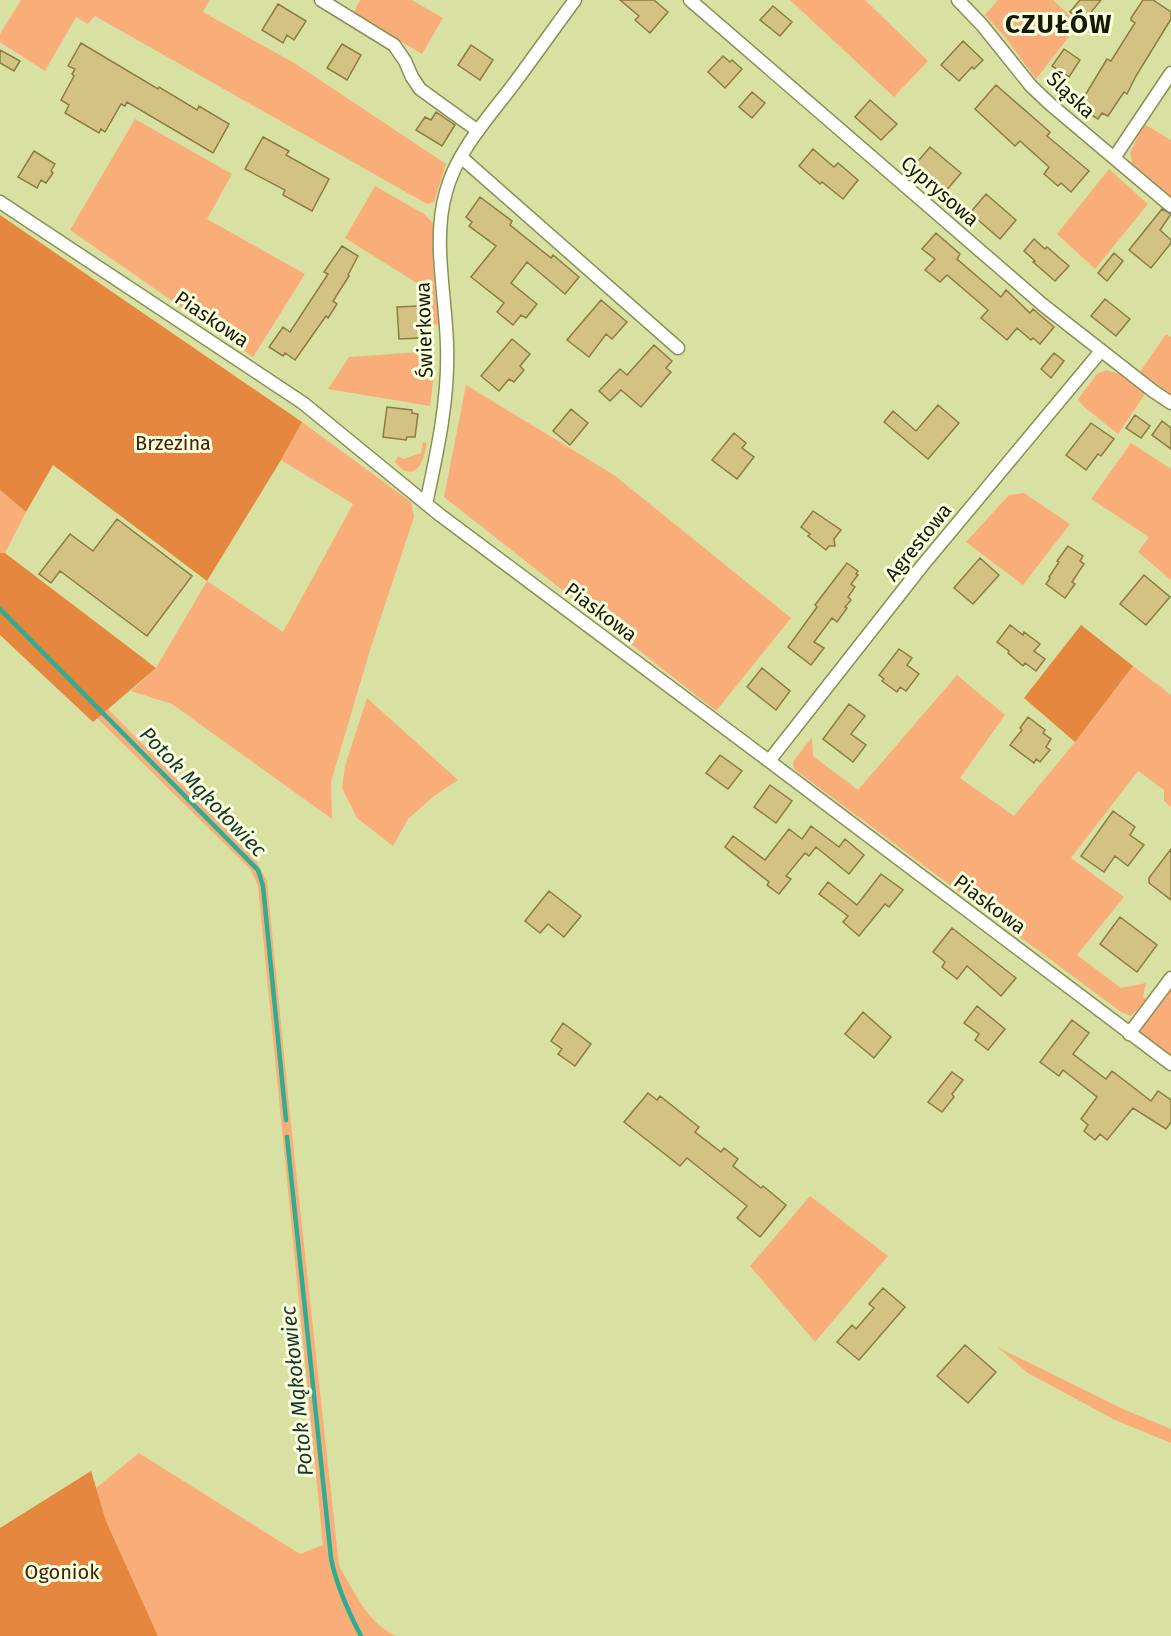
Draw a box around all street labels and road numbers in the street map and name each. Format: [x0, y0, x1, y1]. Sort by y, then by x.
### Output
street label: Śląska [1042, 67, 1100, 123]
street label: Cyprysowa [896, 151, 984, 231]
street label: Świerkowa [410, 281, 438, 379]
street label: Piaskowa [170, 286, 254, 352]
street label: Agrestowa [879, 498, 957, 586]
street label: Piaskowa [560, 577, 642, 647]
street label: Piaskowa [949, 869, 1031, 939]

